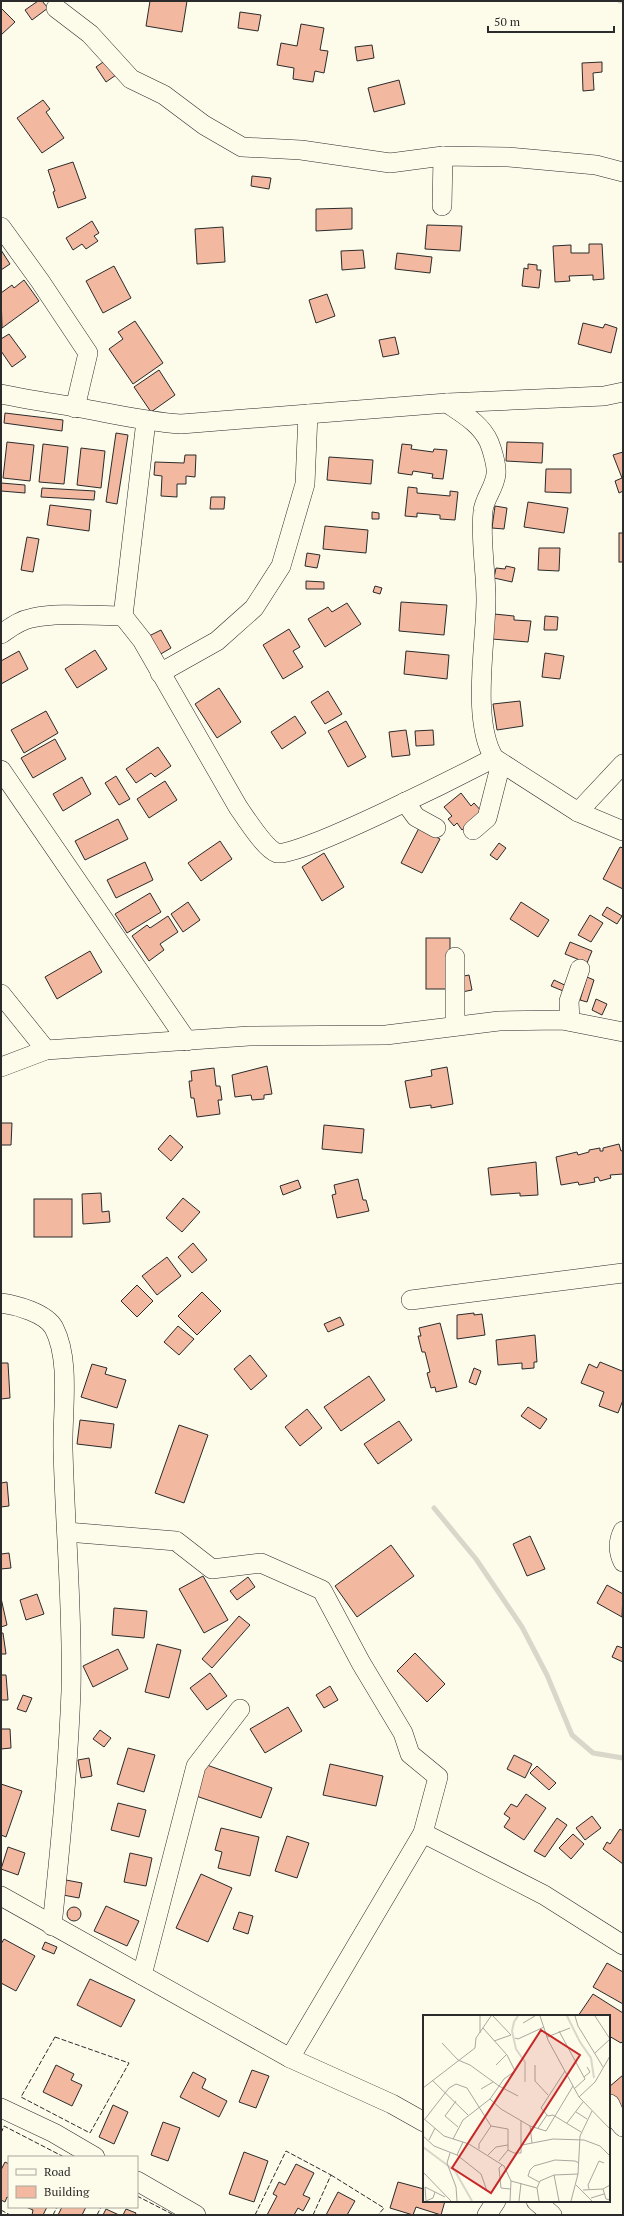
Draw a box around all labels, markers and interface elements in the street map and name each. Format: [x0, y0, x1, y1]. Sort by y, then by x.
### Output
scale bar [488, 8, 614, 34]
text: 50 m [494, 14, 521, 29]
inset map [423, 2015, 610, 2202]
legend [8, 2156, 138, 2208]
text: Road [44, 2164, 71, 2179]
text: Building [44, 2184, 90, 2199]

